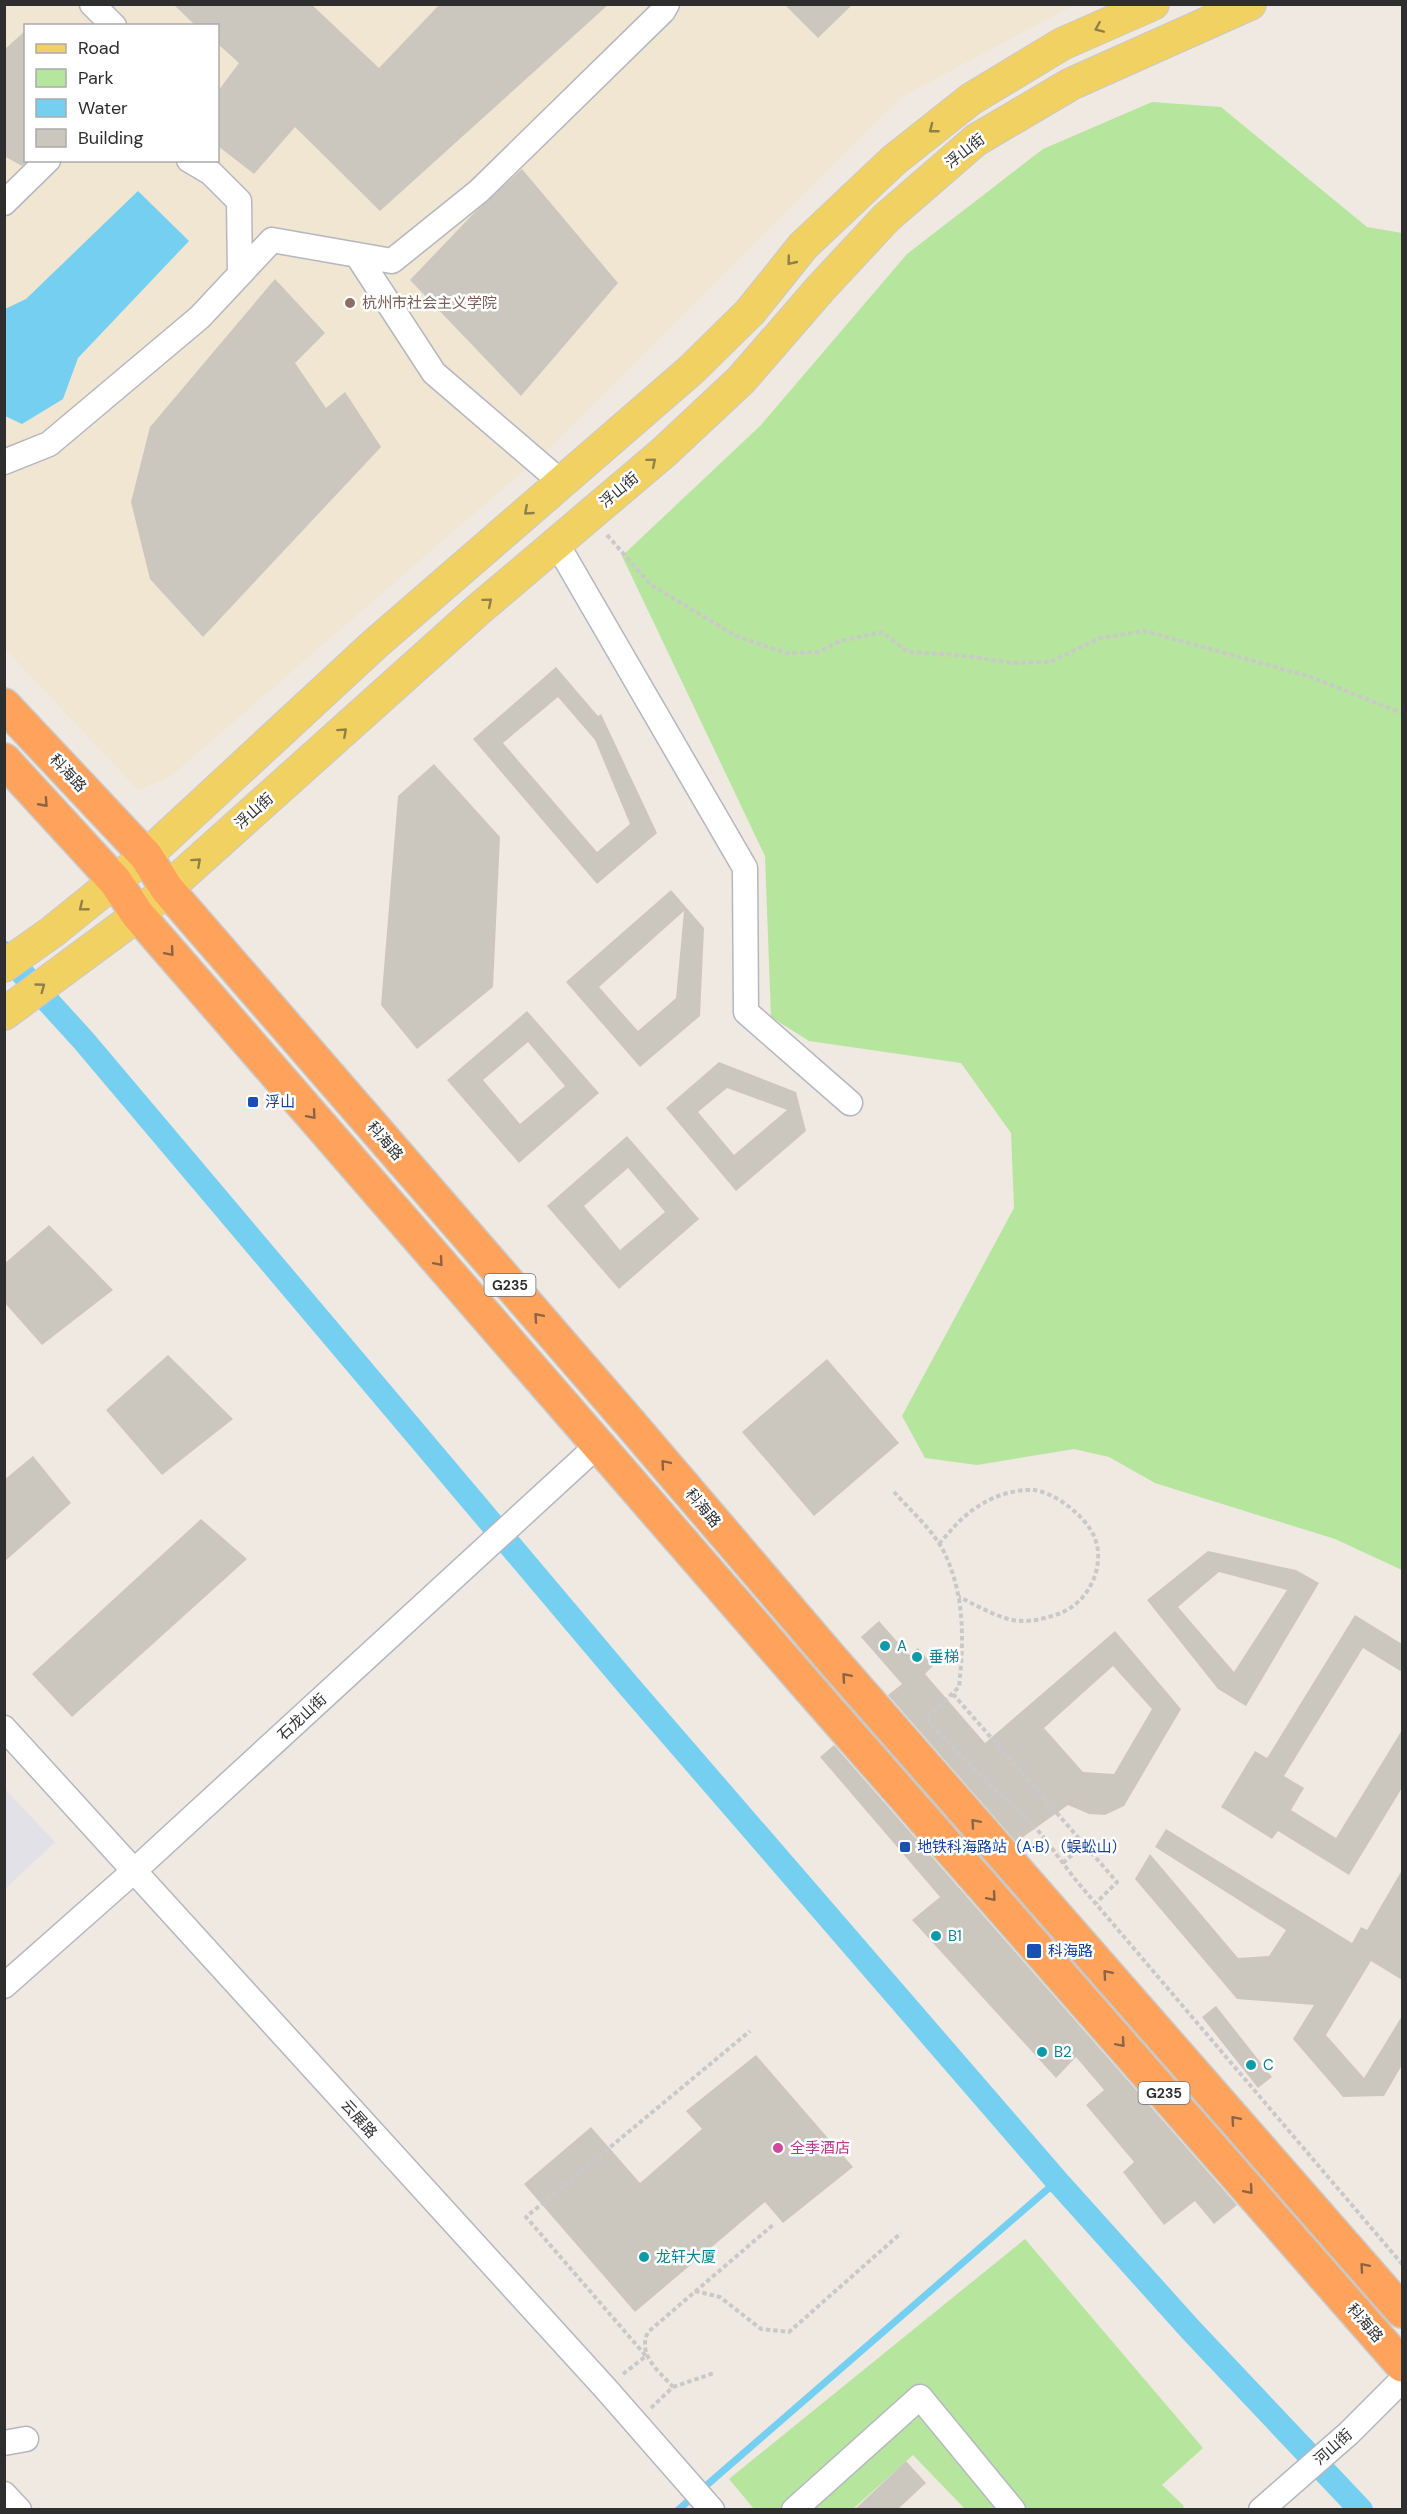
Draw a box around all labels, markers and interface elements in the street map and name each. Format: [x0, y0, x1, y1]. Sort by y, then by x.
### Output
one-way arrow [1095, 21, 1106, 33]
legend [24, 24, 219, 162]
text: Road [78, 36, 120, 60]
text: Park [78, 66, 114, 90]
text: Water [78, 96, 128, 120]
one-way arrow [929, 121, 940, 132]
text: Building [78, 126, 143, 150]
street label: 浮山街 [941, 129, 989, 173]
one-way arrow [787, 254, 798, 265]
place label: 杭州市社会主义学院 [362, 293, 497, 313]
marker: 杭州市社会主义学院 [343, 296, 357, 310]
one-way arrow [645, 458, 656, 469]
street label: 浮山街 [595, 468, 643, 512]
one-way arrow [524, 504, 535, 515]
one-way arrow [481, 598, 492, 609]
one-way arrow [336, 728, 346, 739]
street label: 科海路 [45, 750, 91, 796]
street label: 浮山街 [231, 789, 277, 833]
one-way arrow [37, 797, 48, 807]
one-way arrow [191, 858, 201, 869]
one-way arrow [79, 899, 90, 910]
one-way arrow [163, 945, 174, 956]
one-way arrow [34, 983, 45, 994]
place label: 浮山 [265, 1092, 295, 1112]
marker: 浮山 [246, 1095, 260, 1109]
one-way arrow [304, 1108, 315, 1119]
street label: 科海路 [363, 1117, 407, 1165]
one-way arrow [432, 1255, 443, 1266]
road number: G235 [484, 1274, 536, 1296]
one-way arrow [534, 1313, 545, 1324]
one-way arrow [662, 1460, 673, 1471]
street label: 科海路 [681, 1484, 725, 1532]
place label: A [897, 1636, 907, 1656]
marker: A [878, 1639, 892, 1653]
place label: 垂梯 [929, 1647, 959, 1667]
marker: 垂梯 [910, 1650, 924, 1664]
one-way arrow [843, 1672, 854, 1683]
street label: 石龙山街 [273, 1689, 331, 1745]
one-way arrow [971, 1819, 982, 1830]
place label: 地铁科海路站（A·B）（蜈蚣山） [917, 1837, 1126, 1857]
marker: 地铁科海路站（A·B）（蜈蚣山） [898, 1840, 912, 1854]
one-way arrow [985, 1890, 996, 1901]
place label: B1 [948, 1926, 962, 1946]
marker: B1 [929, 1929, 943, 1943]
place label: 科海路 [1048, 1941, 1093, 1961]
marker: 科海路 [1025, 1942, 1043, 1960]
one-way arrow [1103, 1970, 1114, 1980]
one-way arrow [1113, 2037, 1124, 2048]
place label: B2 [1054, 2042, 1072, 2062]
marker: B2 [1035, 2045, 1049, 2059]
place label: C [1263, 2055, 1274, 2075]
marker: C [1244, 2058, 1258, 2072]
road number: G235 [1138, 2082, 1190, 2104]
street label: 云展路 [337, 2096, 381, 2142]
one-way arrow [1231, 2116, 1242, 2127]
place label: 全季酒店 [790, 2138, 850, 2158]
marker: 全季酒店 [771, 2141, 785, 2155]
one-way arrow [1242, 2183, 1253, 2194]
place label: 龙轩大厦 [656, 2247, 716, 2267]
marker: 龙轩大厦 [637, 2250, 651, 2264]
one-way arrow [1360, 2263, 1371, 2274]
street label: 科海路 [1343, 2299, 1387, 2347]
street label: 河山街 [1310, 2425, 1356, 2469]

